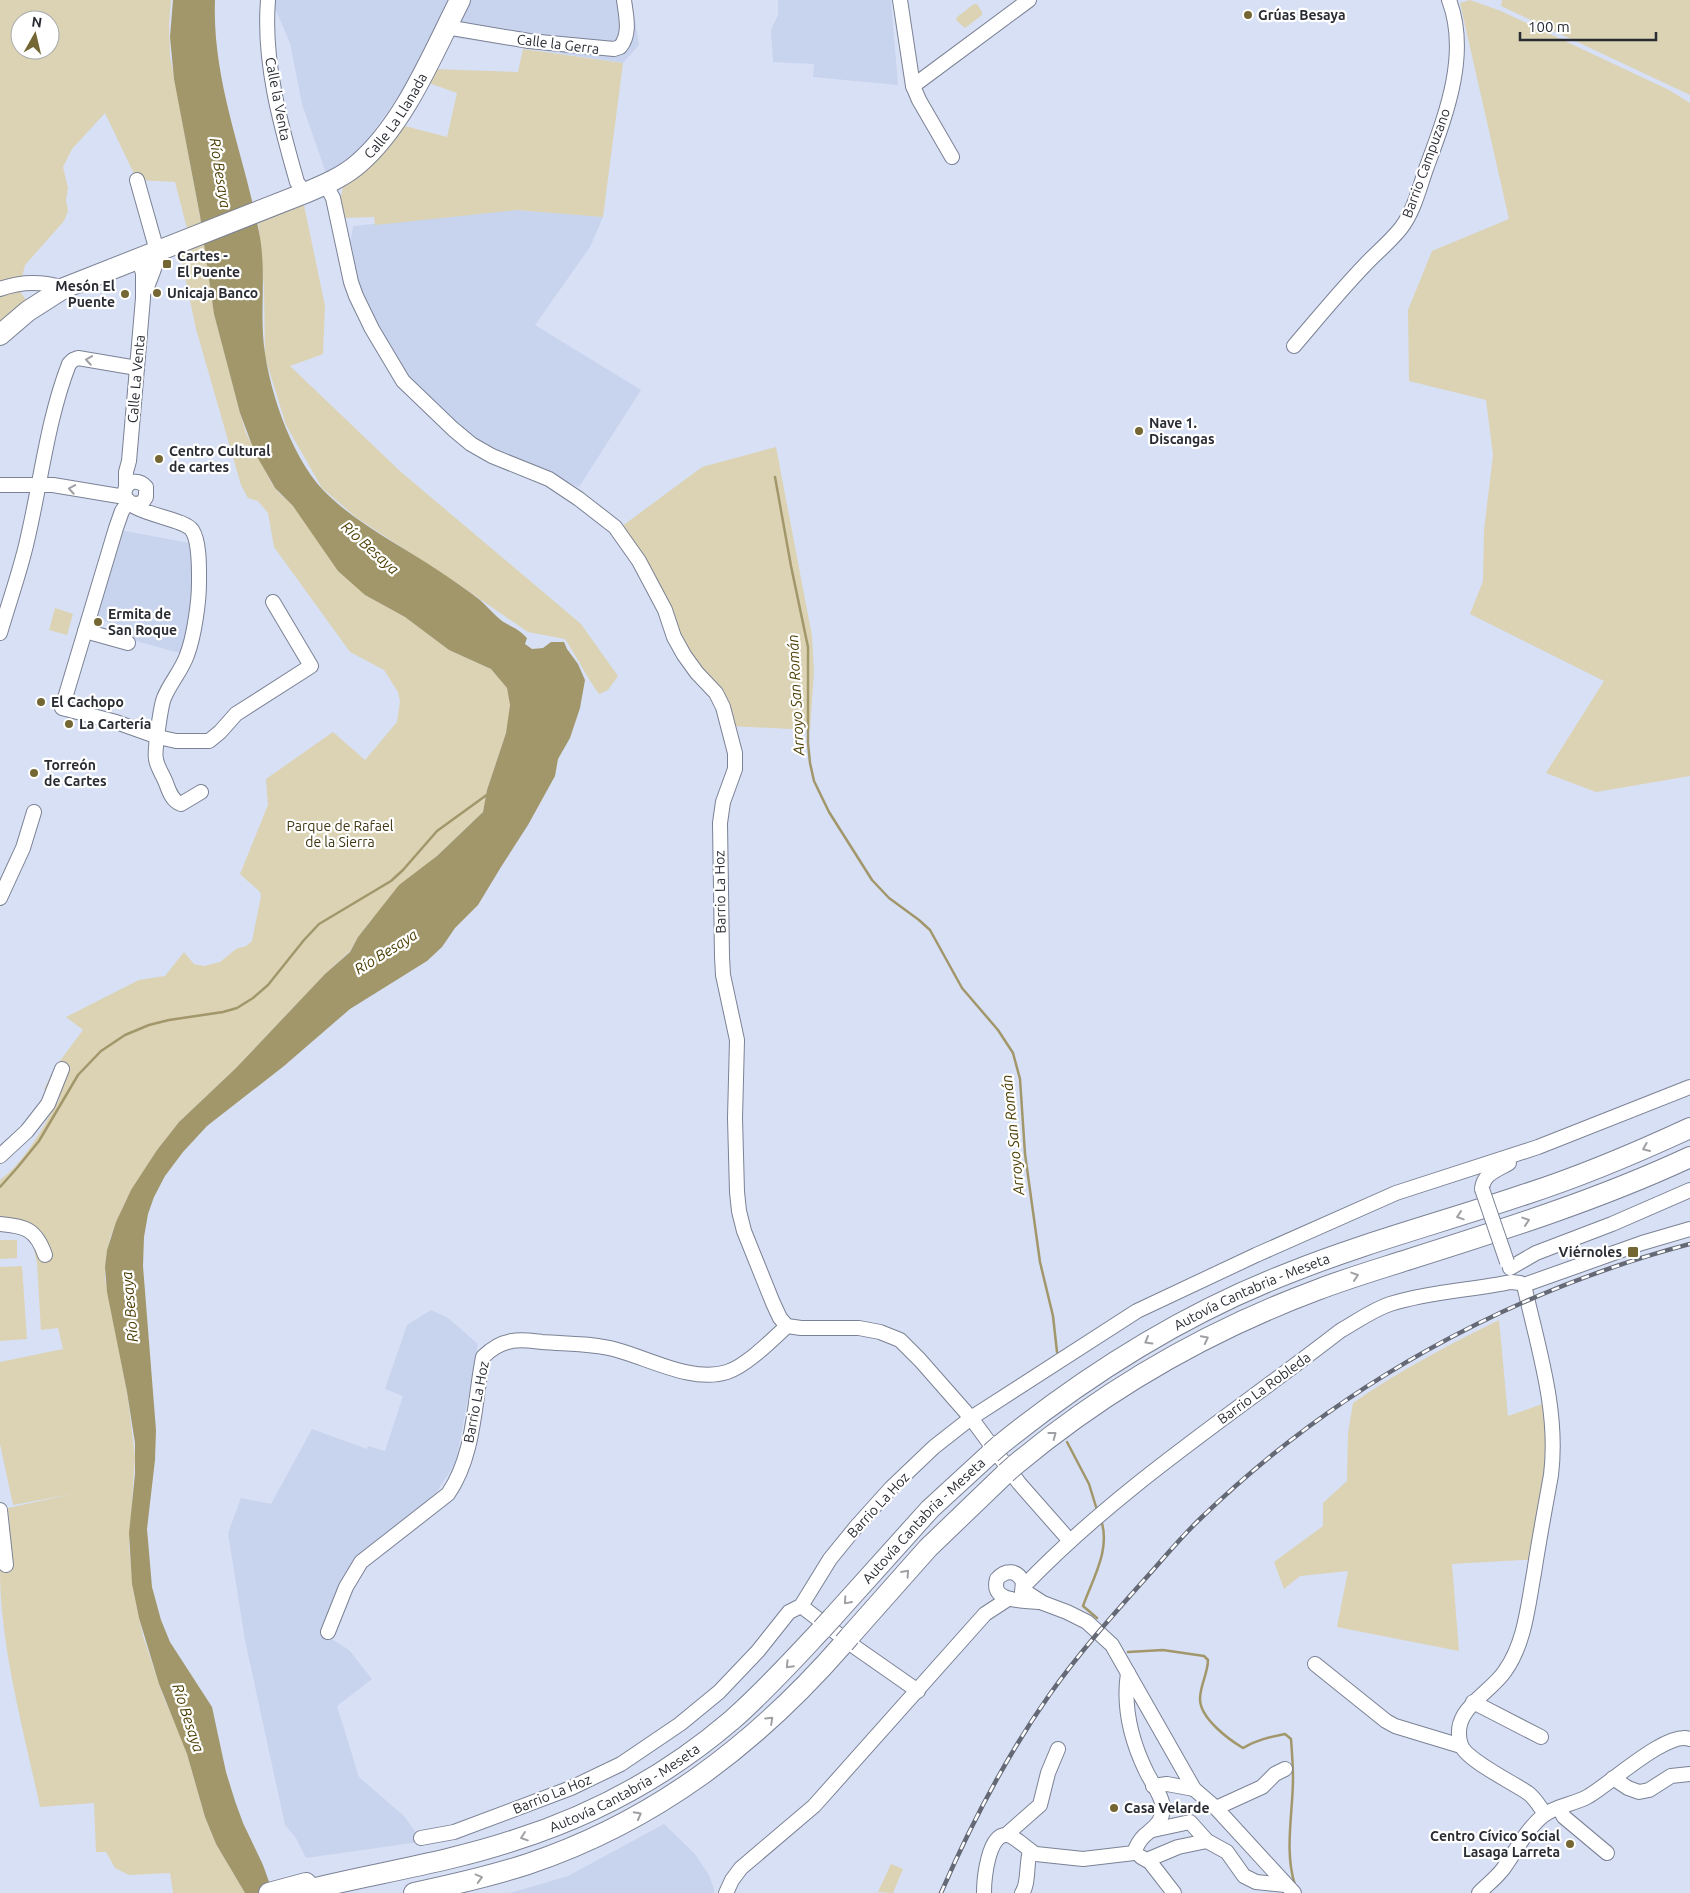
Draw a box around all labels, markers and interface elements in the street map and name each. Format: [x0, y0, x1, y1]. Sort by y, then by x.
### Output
place label: Grúas Besaya [1258, 7, 1346, 23]
marker: Grúas Besaya [1242, 9, 1254, 21]
north arrow [10, 10, 60, 60]
scale bar [1520, 10, 1656, 42]
text: N [31, 13, 43, 31]
text: 100 m [1528, 18, 1570, 35]
street label: Calle la Gerra [516, 31, 600, 57]
street label: Calle la Venta [262, 56, 294, 142]
street label: Calle La Llanada [361, 70, 430, 162]
street label: Barrio Campuzano [1399, 106, 1453, 220]
water label: Río Besaya [207, 137, 234, 209]
place label: Cartes - El Puente [177, 248, 240, 280]
marker: Cartes - El Puente [161, 258, 173, 270]
place label: Mesón El Puente [55, 278, 115, 310]
place label: Unicaja Banco [167, 285, 258, 301]
marker: Unicaja Banco [151, 287, 163, 299]
marker: Mesón El Puente [119, 288, 131, 300]
street label: Calle La Venta [124, 334, 148, 424]
one-way arrow [84, 355, 92, 366]
place label: Nave 1. Discangas [1149, 415, 1215, 447]
marker: Nave 1. Discangas [1133, 425, 1145, 437]
place label: Centro Cultural de cartes [169, 443, 270, 475]
marker: Centro Cultural de cartes [153, 453, 165, 465]
one-way arrow [68, 484, 76, 494]
water label: Río Besaya [338, 518, 402, 578]
place label: Ermita de San Roque [108, 606, 177, 638]
marker: Ermita de San Roque [92, 616, 104, 628]
water label: Arroyo San Román [784, 634, 807, 757]
place label: El Cachopo [51, 694, 124, 710]
marker: El Cachopo [35, 696, 47, 708]
place label: La Cartería [79, 716, 151, 732]
marker: La Cartería [63, 718, 75, 730]
place label: Torreón de Cartes [44, 757, 107, 789]
marker: Torreón de Cartes [28, 767, 40, 779]
park label: Parque de Rafael de la Sierra [287, 818, 394, 850]
street label: Barrio La Hoz [711, 850, 729, 934]
water label: Río Besaya [351, 926, 420, 978]
water label: Arroyo San Román [998, 1074, 1027, 1197]
one-way arrow [1642, 1142, 1651, 1153]
one-way arrow [1456, 1210, 1465, 1220]
one-way arrow [1522, 1217, 1530, 1227]
place label: Viérnoles [1558, 1244, 1622, 1260]
marker: Viérnoles [1626, 1245, 1640, 1259]
street label: Autovía Cantabria - Meseta [1171, 1250, 1332, 1333]
water label: Río Besaya [118, 1271, 141, 1343]
one-way arrow [1350, 1272, 1359, 1282]
one-way arrow [1144, 1335, 1153, 1345]
one-way arrow [1200, 1335, 1209, 1345]
street label: Barrio La Robleda [1214, 1349, 1314, 1427]
street label: Barrio La Hoz [460, 1360, 492, 1444]
one-way arrow [1047, 1432, 1057, 1441]
street label: Autovía Cantabria - Meseta [859, 1454, 988, 1587]
street label: Barrio La Hoz [844, 1469, 912, 1541]
one-way arrow [900, 1569, 909, 1578]
one-way arrow [844, 1595, 853, 1604]
one-way arrow [786, 1659, 795, 1668]
water label: Río Besaya [169, 1682, 208, 1754]
one-way arrow [764, 1717, 773, 1726]
street label: Autovía Cantabria - Meseta [547, 1741, 703, 1835]
street label: Barrio La Hoz [510, 1771, 594, 1817]
place label: Casa Velarde [1124, 1800, 1209, 1816]
marker: Casa Velarde [1108, 1802, 1120, 1814]
one-way arrow [633, 1811, 642, 1821]
place label: Centro Cívico Social Lasaga Larreta [1430, 1828, 1560, 1860]
one-way arrow [520, 1831, 529, 1841]
marker: Centro Cívico Social Lasaga Larreta [1564, 1838, 1576, 1850]
one-way arrow [474, 1873, 483, 1884]

